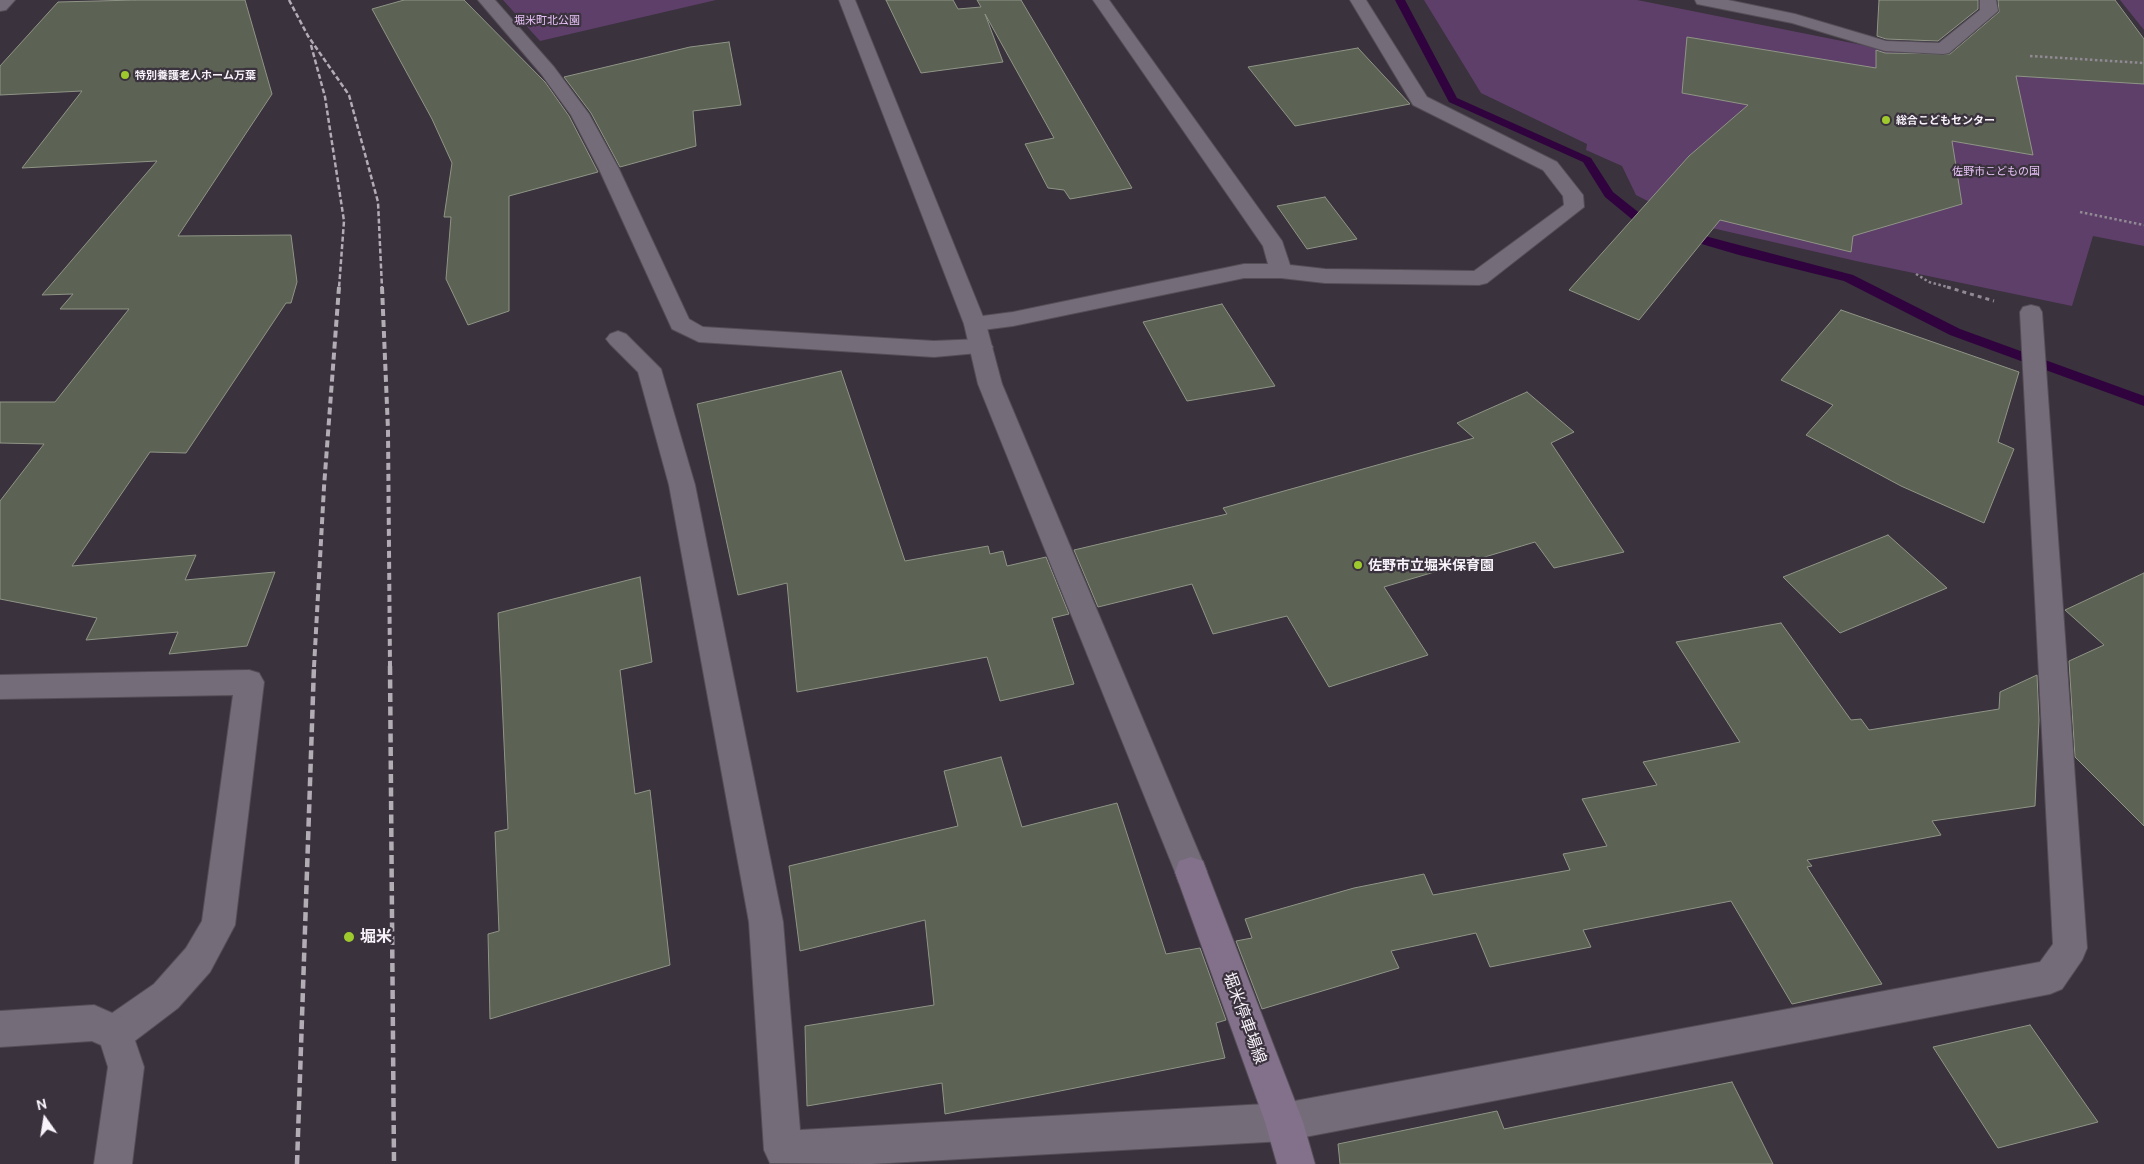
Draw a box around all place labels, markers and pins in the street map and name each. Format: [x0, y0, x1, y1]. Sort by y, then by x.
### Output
place label: 特別養護老人ホーム万葉 [135, 68, 256, 82]
marker: 特別養護老人ホーム万葉 [119, 69, 131, 81]
place label: 総合こどもセンター [1896, 113, 1995, 127]
marker: 総合こどもセンター [1880, 114, 1892, 126]
place label: 佐野市立堀米保育園 [1368, 557, 1494, 573]
marker: 佐野市立堀米保育園 [1352, 559, 1364, 571]
place label: 堀米 [360, 927, 392, 947]
marker: 堀米 [342, 930, 356, 944]

